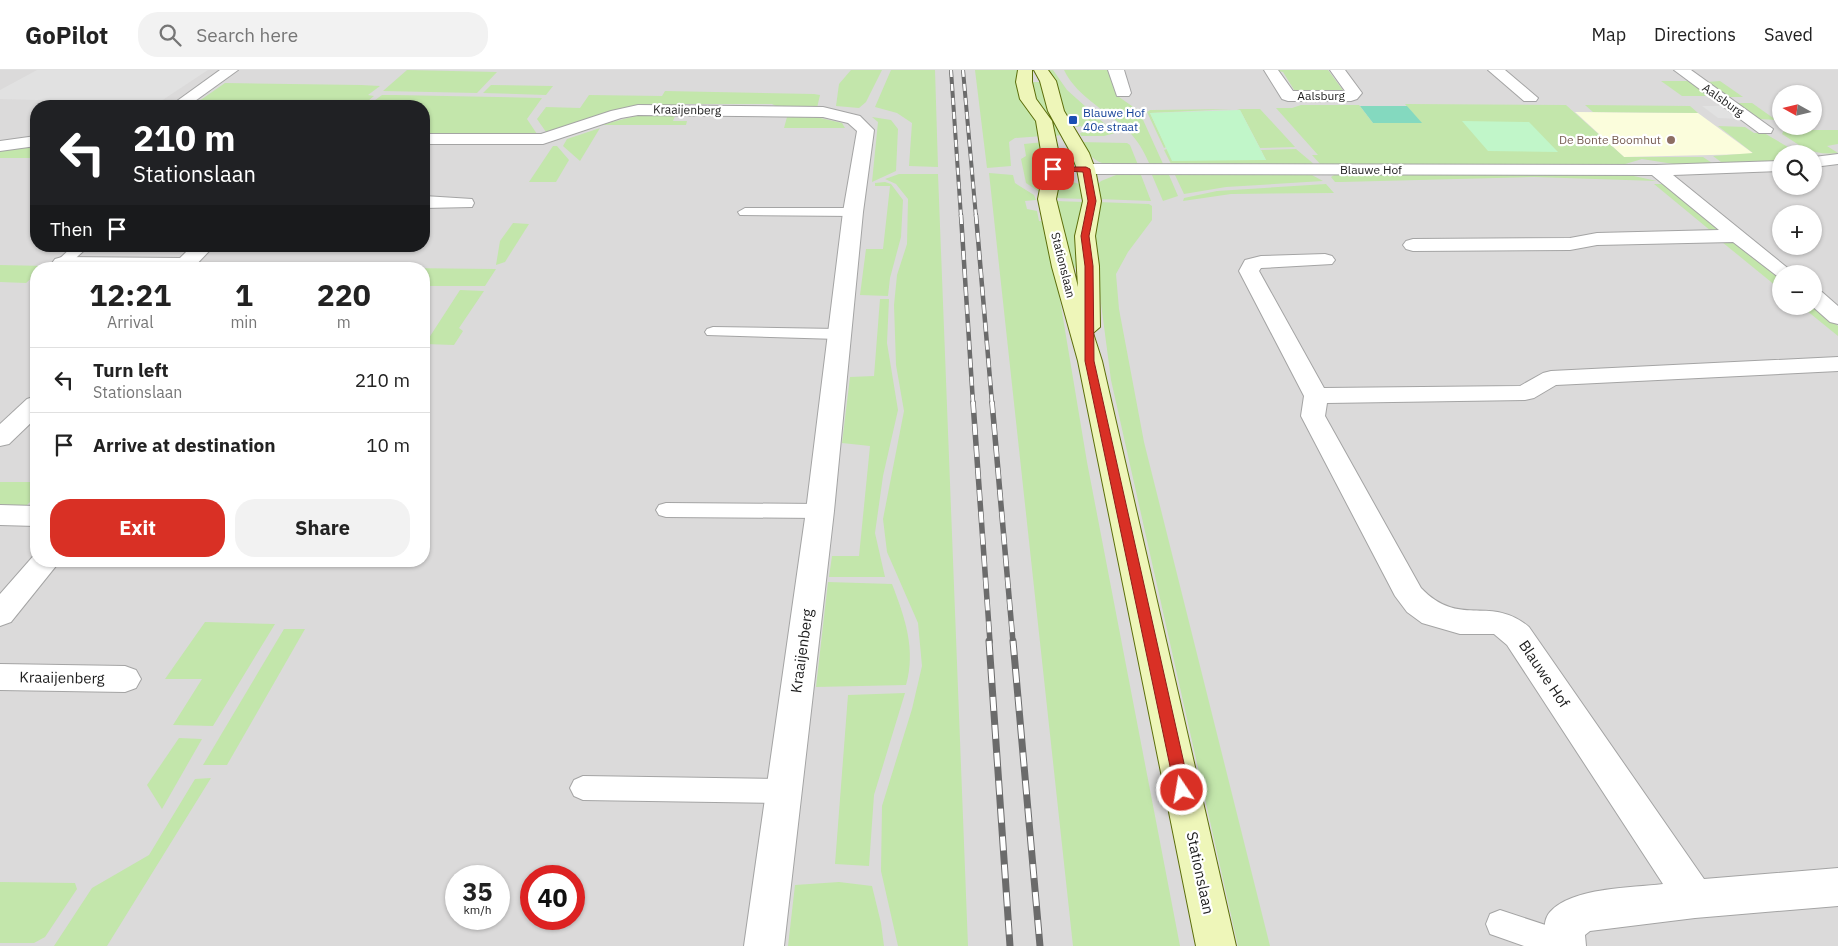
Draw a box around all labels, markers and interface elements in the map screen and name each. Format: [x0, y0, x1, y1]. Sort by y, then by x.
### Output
search box [138, 12, 488, 57]
text: GoPilot [25, 19, 108, 51]
icon: search [156, 21, 184, 49]
text: Search here [196, 23, 298, 47]
text: Map [1591, 23, 1626, 46]
text: Directions [1654, 23, 1736, 46]
text: Saved [1764, 23, 1813, 46]
street label: Aalsburg [1700, 80, 1748, 120]
north arrow [1772, 85, 1822, 135]
map controls [1772, 85, 1822, 315]
street label: Aalsburg [1297, 88, 1345, 103]
street label: Kraaijenberg [653, 101, 722, 118]
place label: Blauwe Hof 40e straat [1083, 105, 1145, 134]
marker: Blauwe Hof 40e straat [1067, 114, 1079, 126]
text: 210 m [133, 115, 236, 161]
icon: left [50, 120, 115, 185]
place label: De Bonte Boomhut [1559, 132, 1661, 147]
marker: De Bonte Boomhut [1665, 134, 1677, 146]
button: search [1772, 145, 1822, 195]
pin [1032, 148, 1074, 190]
icon: arrive [1039, 155, 1067, 183]
text: Stationslaan [133, 159, 256, 188]
street label: Blauwe Hof [1340, 162, 1402, 177]
button: + [1772, 205, 1822, 255]
icon: arrive [103, 215, 131, 243]
text: Then [50, 217, 93, 241]
street label: Stationslaan [1048, 231, 1079, 299]
button: − [1772, 265, 1822, 315]
text: 12:21 [89, 275, 171, 314]
text: 1 [235, 275, 253, 314]
text: 220 [317, 275, 371, 314]
text: Arrival [107, 312, 154, 332]
text: min [230, 312, 257, 332]
text: m [337, 312, 351, 332]
text: Turn left [93, 358, 169, 382]
icon: left [50, 366, 78, 394]
text: 210 m [355, 368, 410, 392]
text: Stationslaan [93, 382, 182, 402]
icon: arrive [50, 431, 78, 459]
text: Arrive at destination [93, 433, 276, 457]
text: 10 m [366, 433, 410, 457]
button: Exit [50, 499, 225, 557]
button: Share [235, 499, 410, 557]
street label: Kraaijenberg [786, 607, 817, 694]
street label: Blauwe Hof [1515, 636, 1574, 711]
street label: Kraaijenberg [19, 667, 105, 688]
position arrow [1155, 763, 1207, 815]
street label: Stationslaan [1182, 830, 1218, 916]
speed limit sign: 40 [520, 865, 585, 930]
text: 35 [462, 875, 493, 908]
text: km/h [463, 902, 492, 917]

